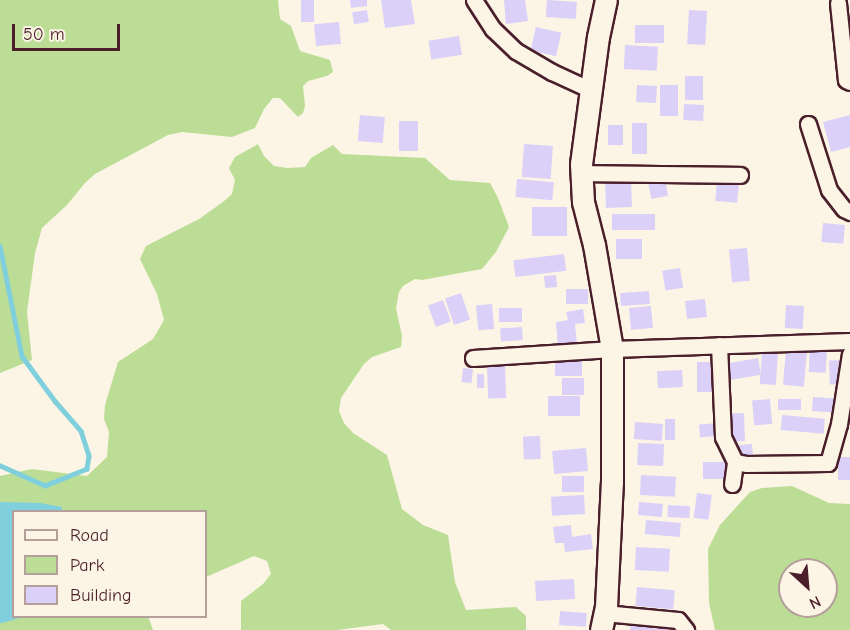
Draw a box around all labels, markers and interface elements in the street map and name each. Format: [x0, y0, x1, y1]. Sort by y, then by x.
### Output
scale bar [15, 12, 123, 50]
text: 50 m [23, 24, 65, 45]
legend [12, 510, 207, 618]
text: Road [70, 525, 109, 546]
text: Park [70, 555, 104, 576]
north arrow [778, 558, 838, 618]
text: Building [70, 585, 132, 606]
text: N [806, 592, 824, 613]

